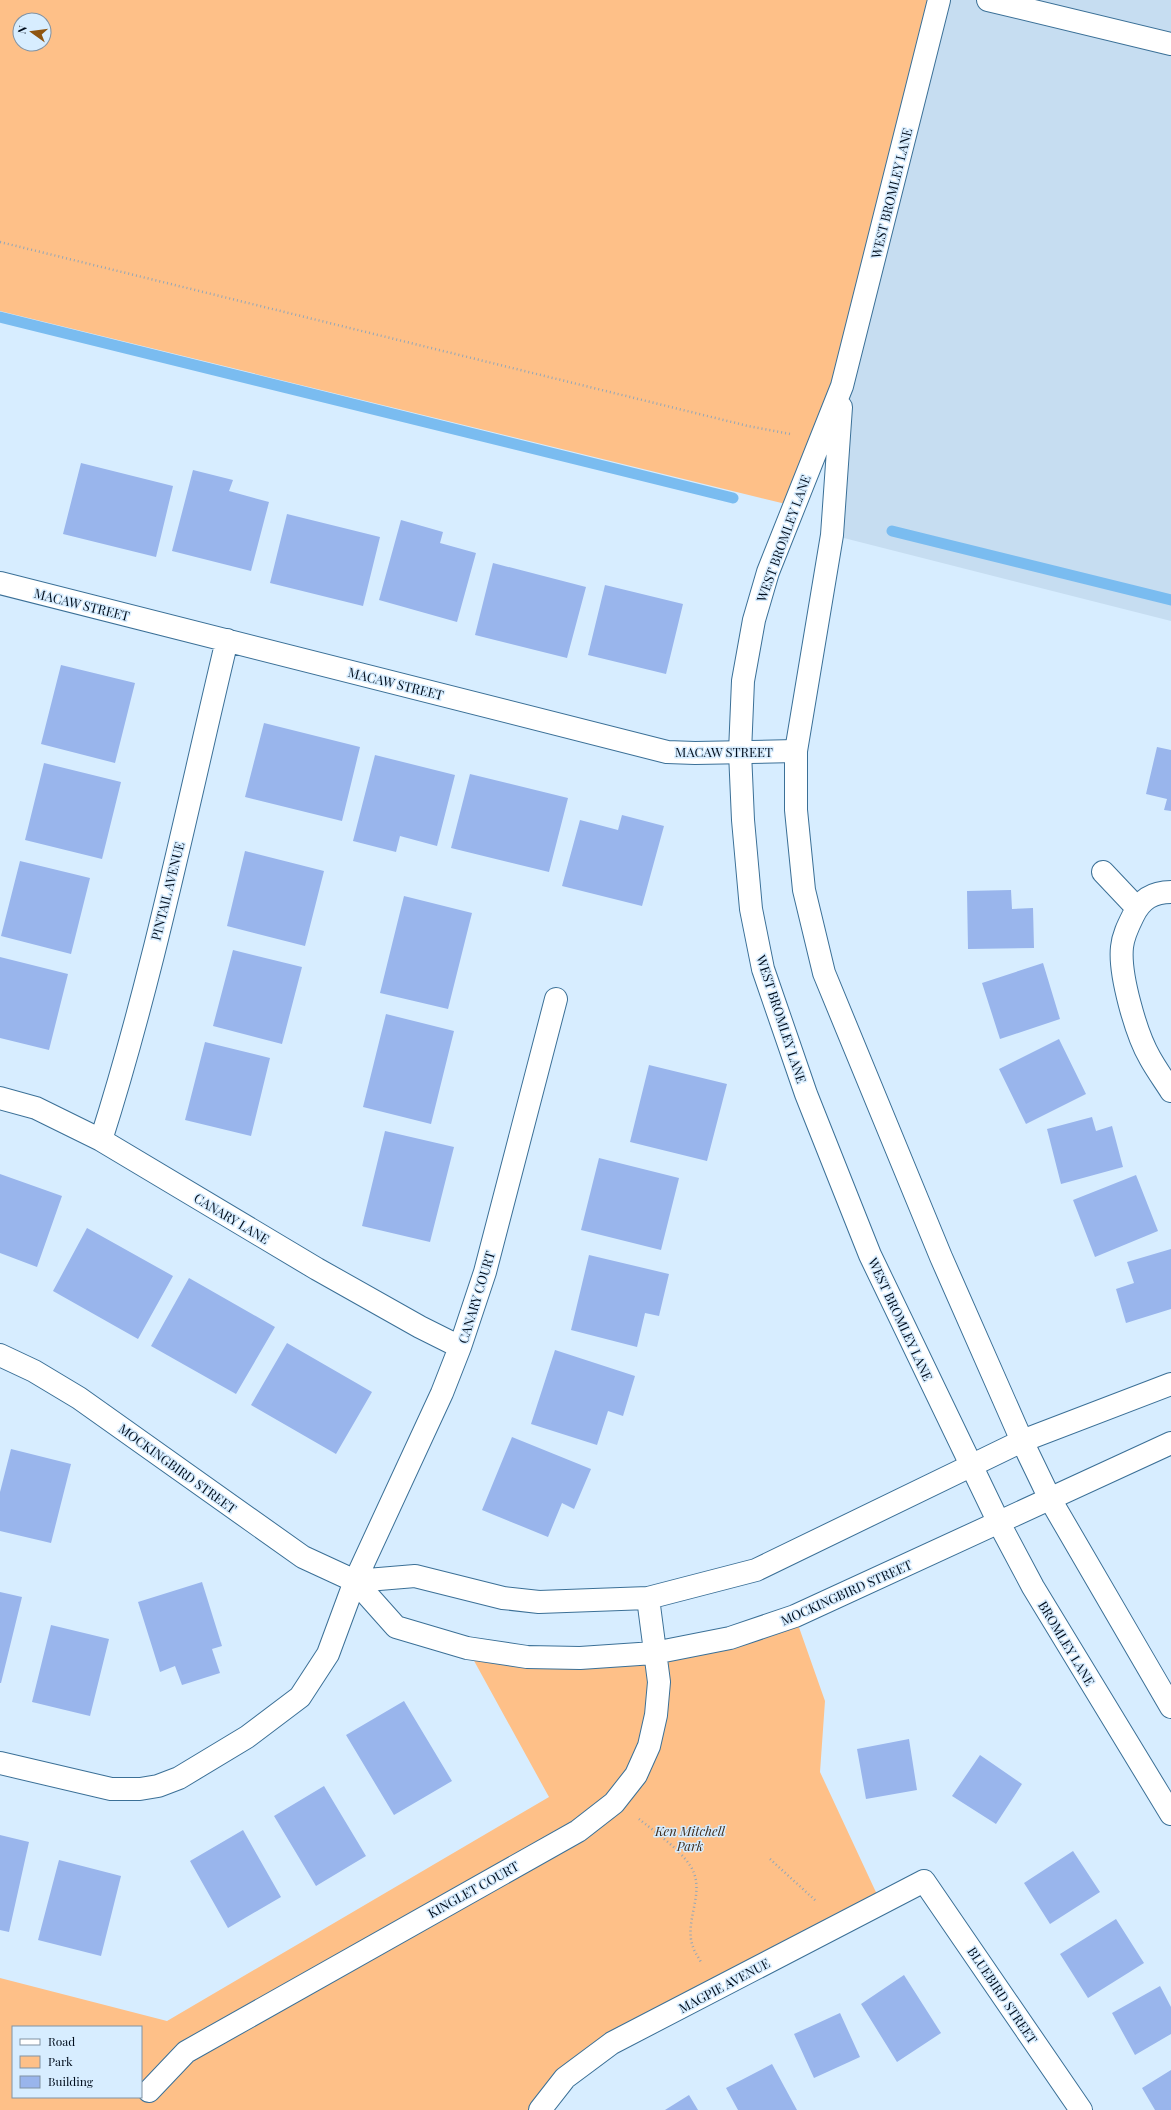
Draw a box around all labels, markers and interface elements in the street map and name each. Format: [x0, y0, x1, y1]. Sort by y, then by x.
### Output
north arrow [12, 12, 52, 52]
text: N [14, 24, 30, 35]
street label: WEST BROMLEY LANE [866, 126, 915, 261]
street label: WEST BROMLEY LANE [752, 472, 814, 605]
street label: MACAW STREET [32, 584, 132, 624]
street label: MACAW STREET [346, 663, 446, 703]
street label: MACAW STREET [675, 743, 773, 760]
street label: PINTAIL AVENUE [147, 840, 187, 942]
street label: WEST BROMLEY LANE [753, 952, 811, 1085]
street label: CANARY LANE [191, 1189, 273, 1247]
street label: CANARY COURT [454, 1249, 498, 1345]
street label: WEST BROMLEY LANE [865, 1254, 937, 1383]
street label: MOCKINGBIRD STREET [116, 1419, 240, 1517]
street label: MOCKINGBIRD STREET [778, 1555, 914, 1629]
street label: BROMLEY LANE [1035, 1597, 1099, 1689]
park label: Ken Mitchell Park [654, 1822, 726, 1854]
street label: KINGLET COURT [424, 1857, 522, 1921]
street label: BLUEBIRD STREET [964, 1943, 1042, 2047]
street label: MAGPIE AVENUE [675, 1954, 773, 2016]
legend [12, 2026, 142, 2098]
text: Road [48, 2033, 75, 2049]
text: Park [48, 2053, 73, 2069]
text: Building [48, 2073, 94, 2089]

